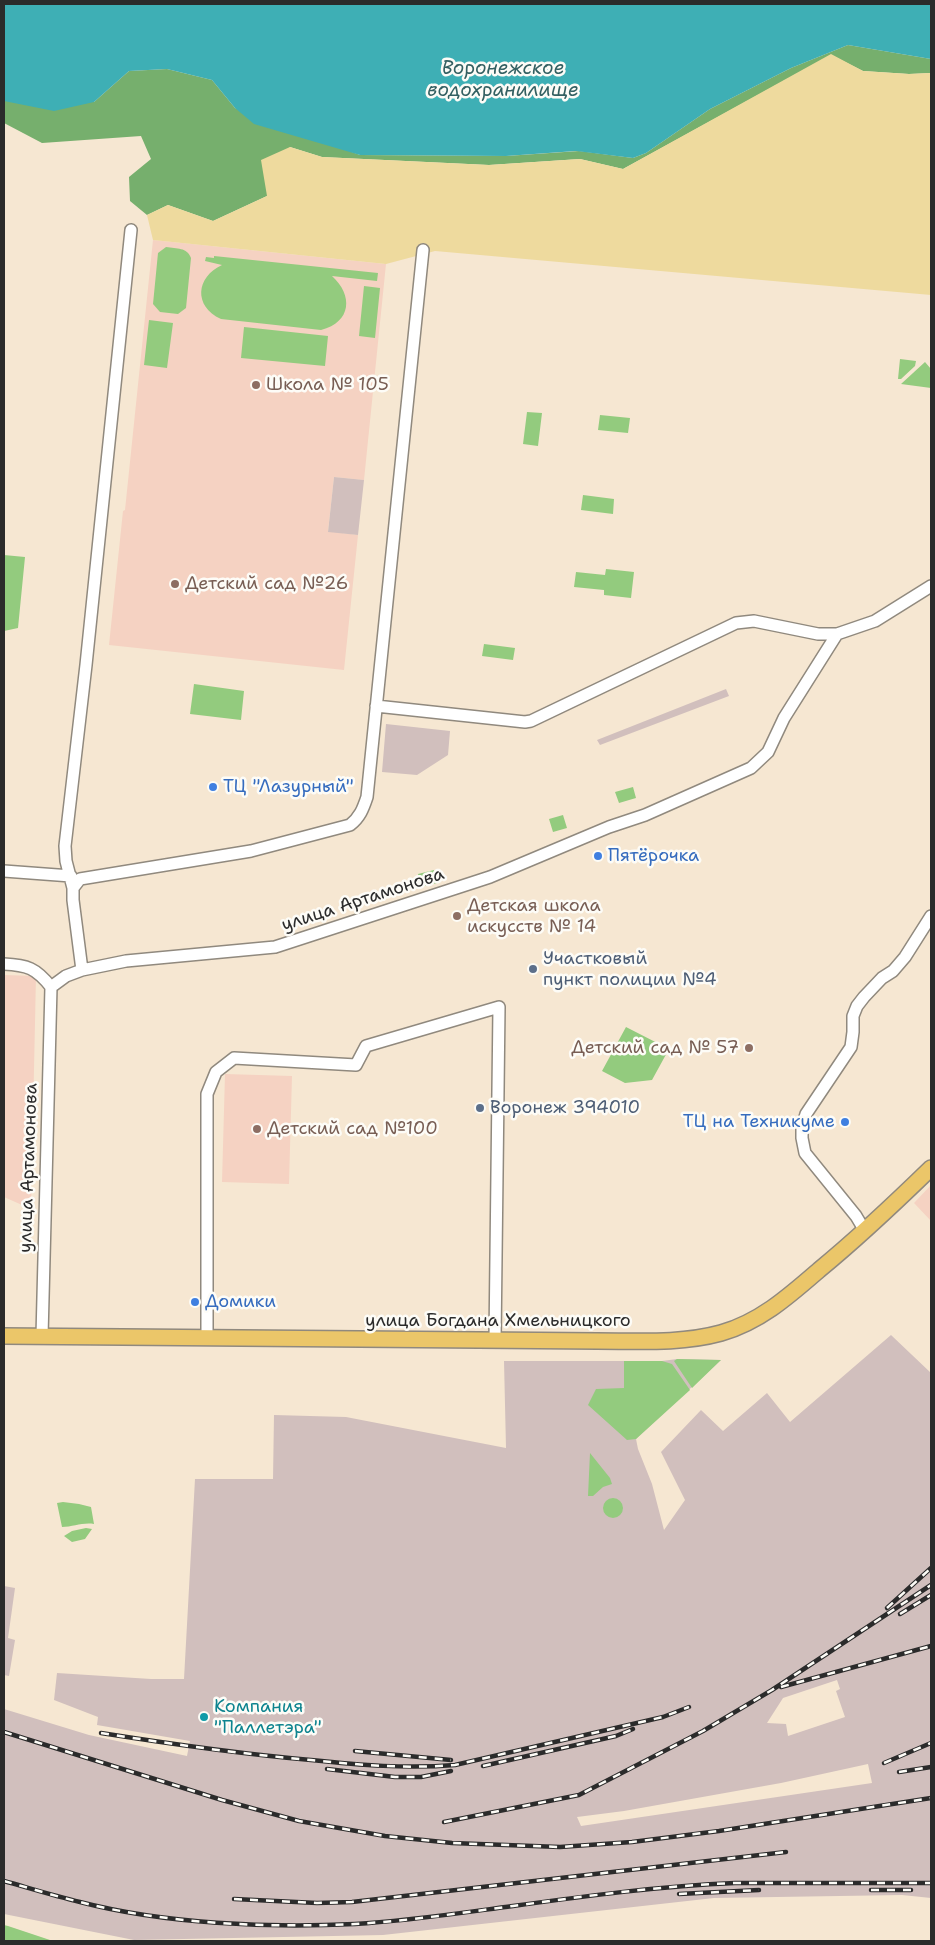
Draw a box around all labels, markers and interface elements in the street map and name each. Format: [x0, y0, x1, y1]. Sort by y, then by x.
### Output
water label: Воронежское водохранилище [427, 58, 579, 102]
place label: Школа № 105 [266, 374, 389, 396]
marker: Школа № 105 [250, 379, 262, 391]
place label: Детский сад №26 [185, 573, 348, 595]
marker: Детский сад №26 [169, 578, 181, 590]
place label: ТЦ "Лазурный" [223, 776, 354, 798]
marker: ТЦ "Лазурный" [207, 781, 219, 793]
place label: Пятёрочка [608, 845, 699, 867]
marker: Пятёрочка [592, 850, 604, 862]
street label: улица Артамонова [279, 864, 447, 936]
place label: Детская школа искусств № 14 [467, 895, 601, 938]
marker: Детская школа искусств № 14 [451, 910, 463, 922]
place label: Участковый пункт полиции №4 [543, 948, 717, 991]
marker: Участковый пункт полиции №4 [527, 963, 539, 975]
place label: Детский сад № 57 [571, 1037, 739, 1059]
marker: Детский сад № 57 [743, 1042, 755, 1054]
street label: улица Артамонова [15, 1083, 43, 1253]
place label: Воронеж 394010 [490, 1097, 640, 1119]
marker: Воронеж 394010 [474, 1102, 486, 1114]
place label: ТЦ на Техникуме [683, 1111, 835, 1133]
marker: ТЦ на Техникуме [839, 1116, 851, 1128]
place label: Детский сад №100 [267, 1118, 438, 1140]
marker: Детский сад №100 [251, 1123, 263, 1135]
place label: Домики [205, 1291, 276, 1313]
marker: Домики [189, 1296, 201, 1308]
street label: улица Богдана Хмельницкого [365, 1310, 631, 1332]
place label: Компания "Паллетэра" [214, 1696, 322, 1738]
marker: Компания "Паллетэра" [198, 1711, 210, 1723]

